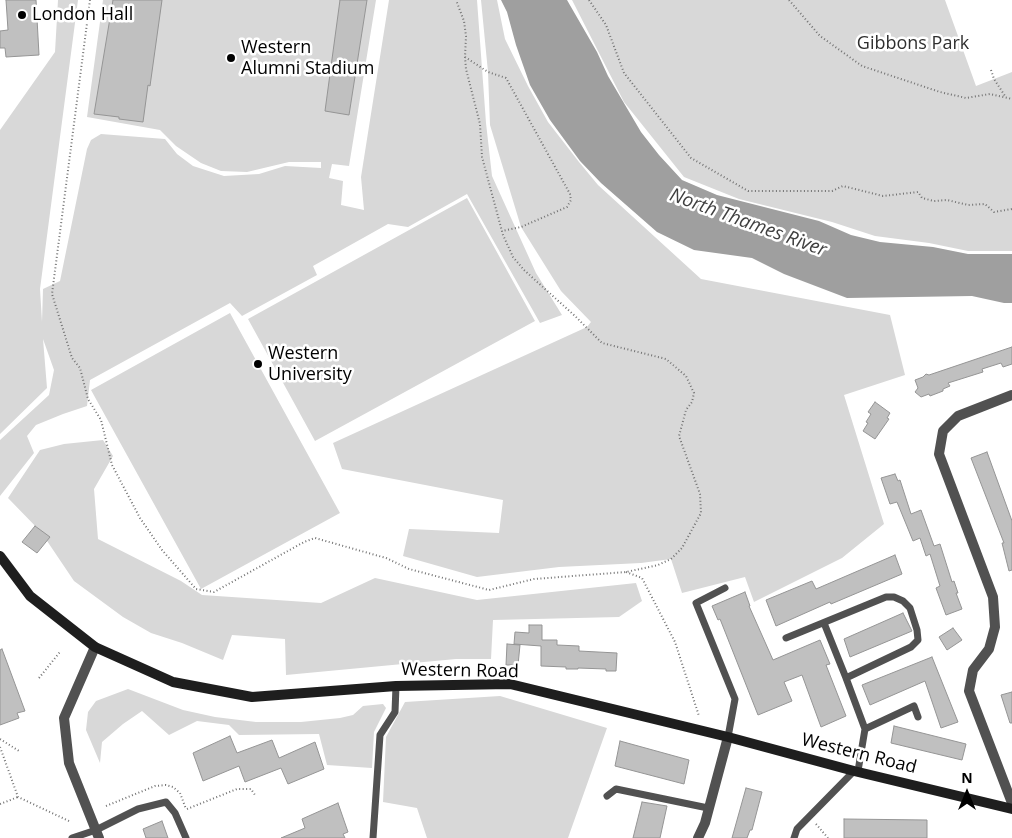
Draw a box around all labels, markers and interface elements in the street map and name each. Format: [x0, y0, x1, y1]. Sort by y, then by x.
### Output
place label: London Hall [32, 4, 133, 26]
marker: London Hall [16, 9, 28, 21]
park label: Gibbons Park [857, 33, 969, 55]
place label: Western Alumni Stadium [241, 37, 374, 80]
marker: Western Alumni Stadium [225, 52, 237, 64]
water label: North Thames River [666, 184, 830, 262]
place label: Western University [268, 343, 352, 386]
marker: Western University [252, 358, 264, 370]
street label: Western Road [401, 659, 519, 683]
street label: Western Road [799, 729, 919, 779]
north arrow [942, 768, 992, 818]
text: N [961, 768, 973, 787]

